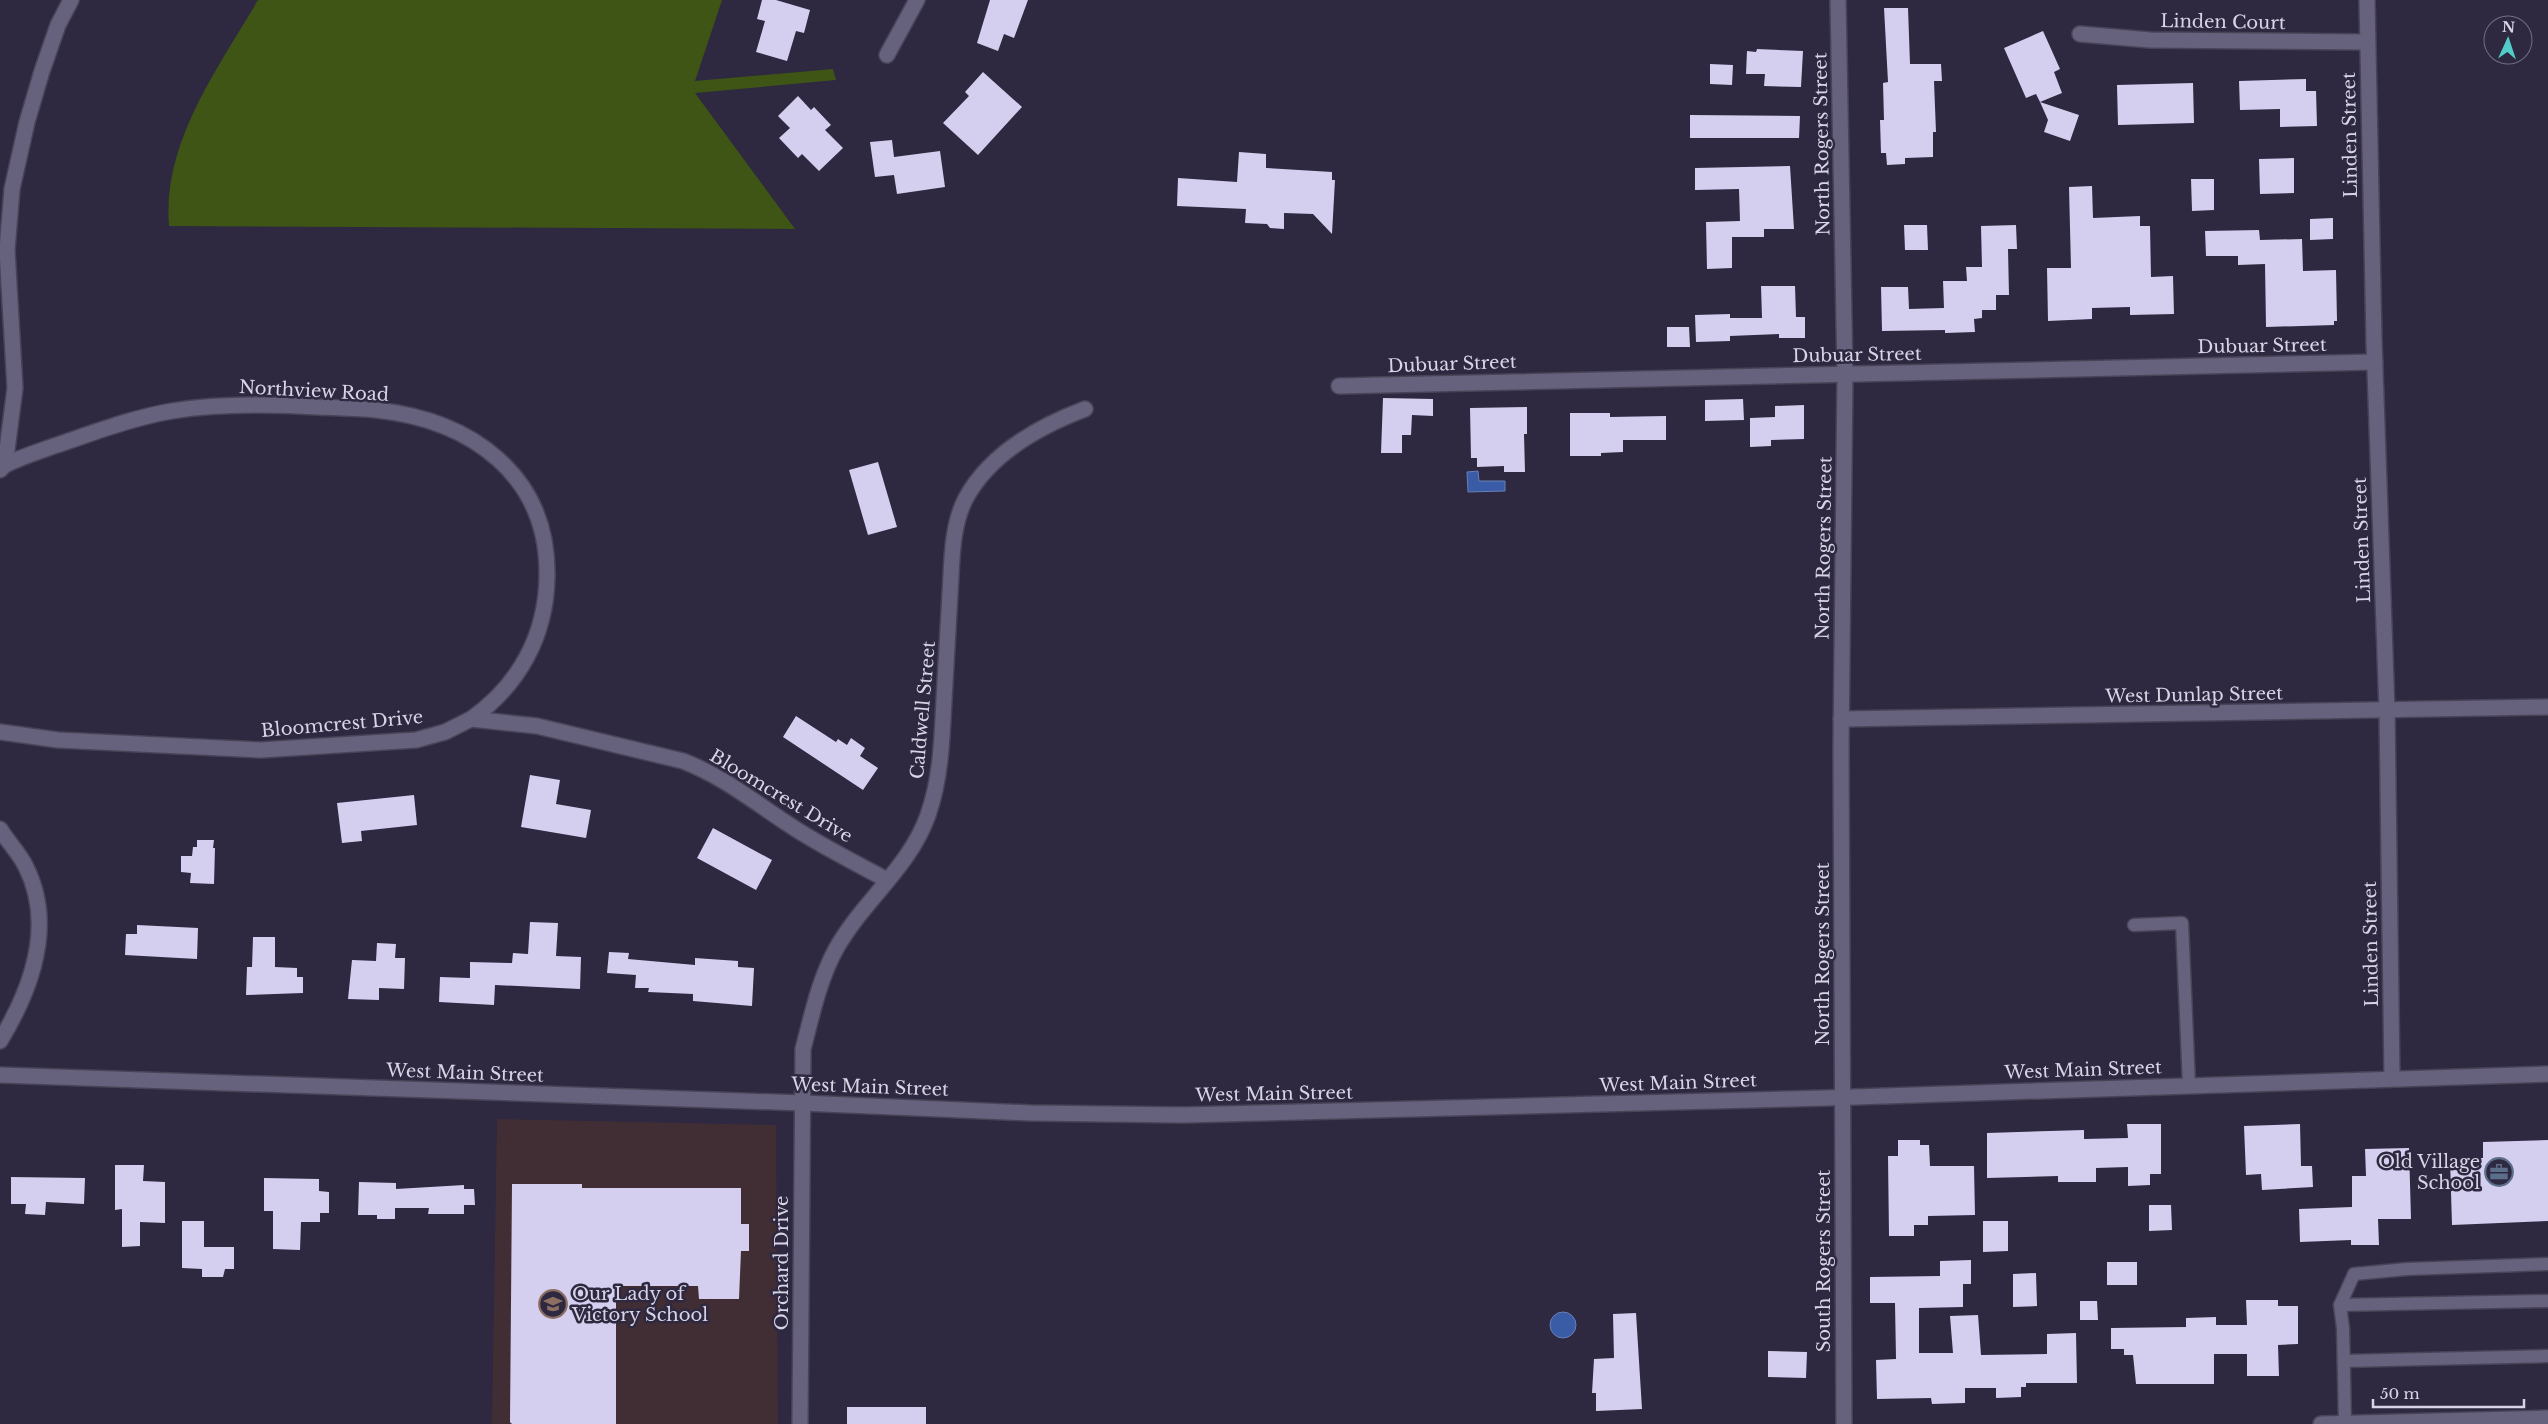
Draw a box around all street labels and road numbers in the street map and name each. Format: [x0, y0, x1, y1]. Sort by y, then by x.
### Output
street label: Linden Court [2160, 10, 2286, 34]
street label: North Rogers Street [1809, 52, 1835, 236]
street label: Linden Street [2338, 72, 2362, 198]
street label: Dubuar Street [2197, 334, 2327, 358]
street label: Dubuar Street [1792, 343, 1922, 367]
street label: Dubuar Street [1387, 351, 1517, 377]
street label: Northview Road [239, 376, 389, 406]
street label: North Rogers Street [1811, 456, 1837, 640]
street label: Linden Street [2349, 477, 2375, 603]
street label: Caldwell Street [906, 640, 940, 780]
street label: West Dunlap Street [2104, 682, 2283, 708]
street label: Bloomcrest Drive [260, 706, 424, 742]
street label: Bloomcrest Drive [706, 745, 856, 847]
street label: North Rogers Street [1812, 862, 1834, 1046]
street label: Linden Street [2359, 881, 2383, 1007]
street label: West Main Street [2003, 1056, 2162, 1084]
street label: West Main Street [385, 1059, 544, 1087]
street label: West Main Street [1598, 1069, 1757, 1097]
street label: West Main Street [790, 1073, 949, 1101]
street label: West Main Street [1194, 1082, 1353, 1106]
street label: South Rogers Street [1813, 1169, 1835, 1352]
street label: Orchard Drive [771, 1196, 793, 1330]

